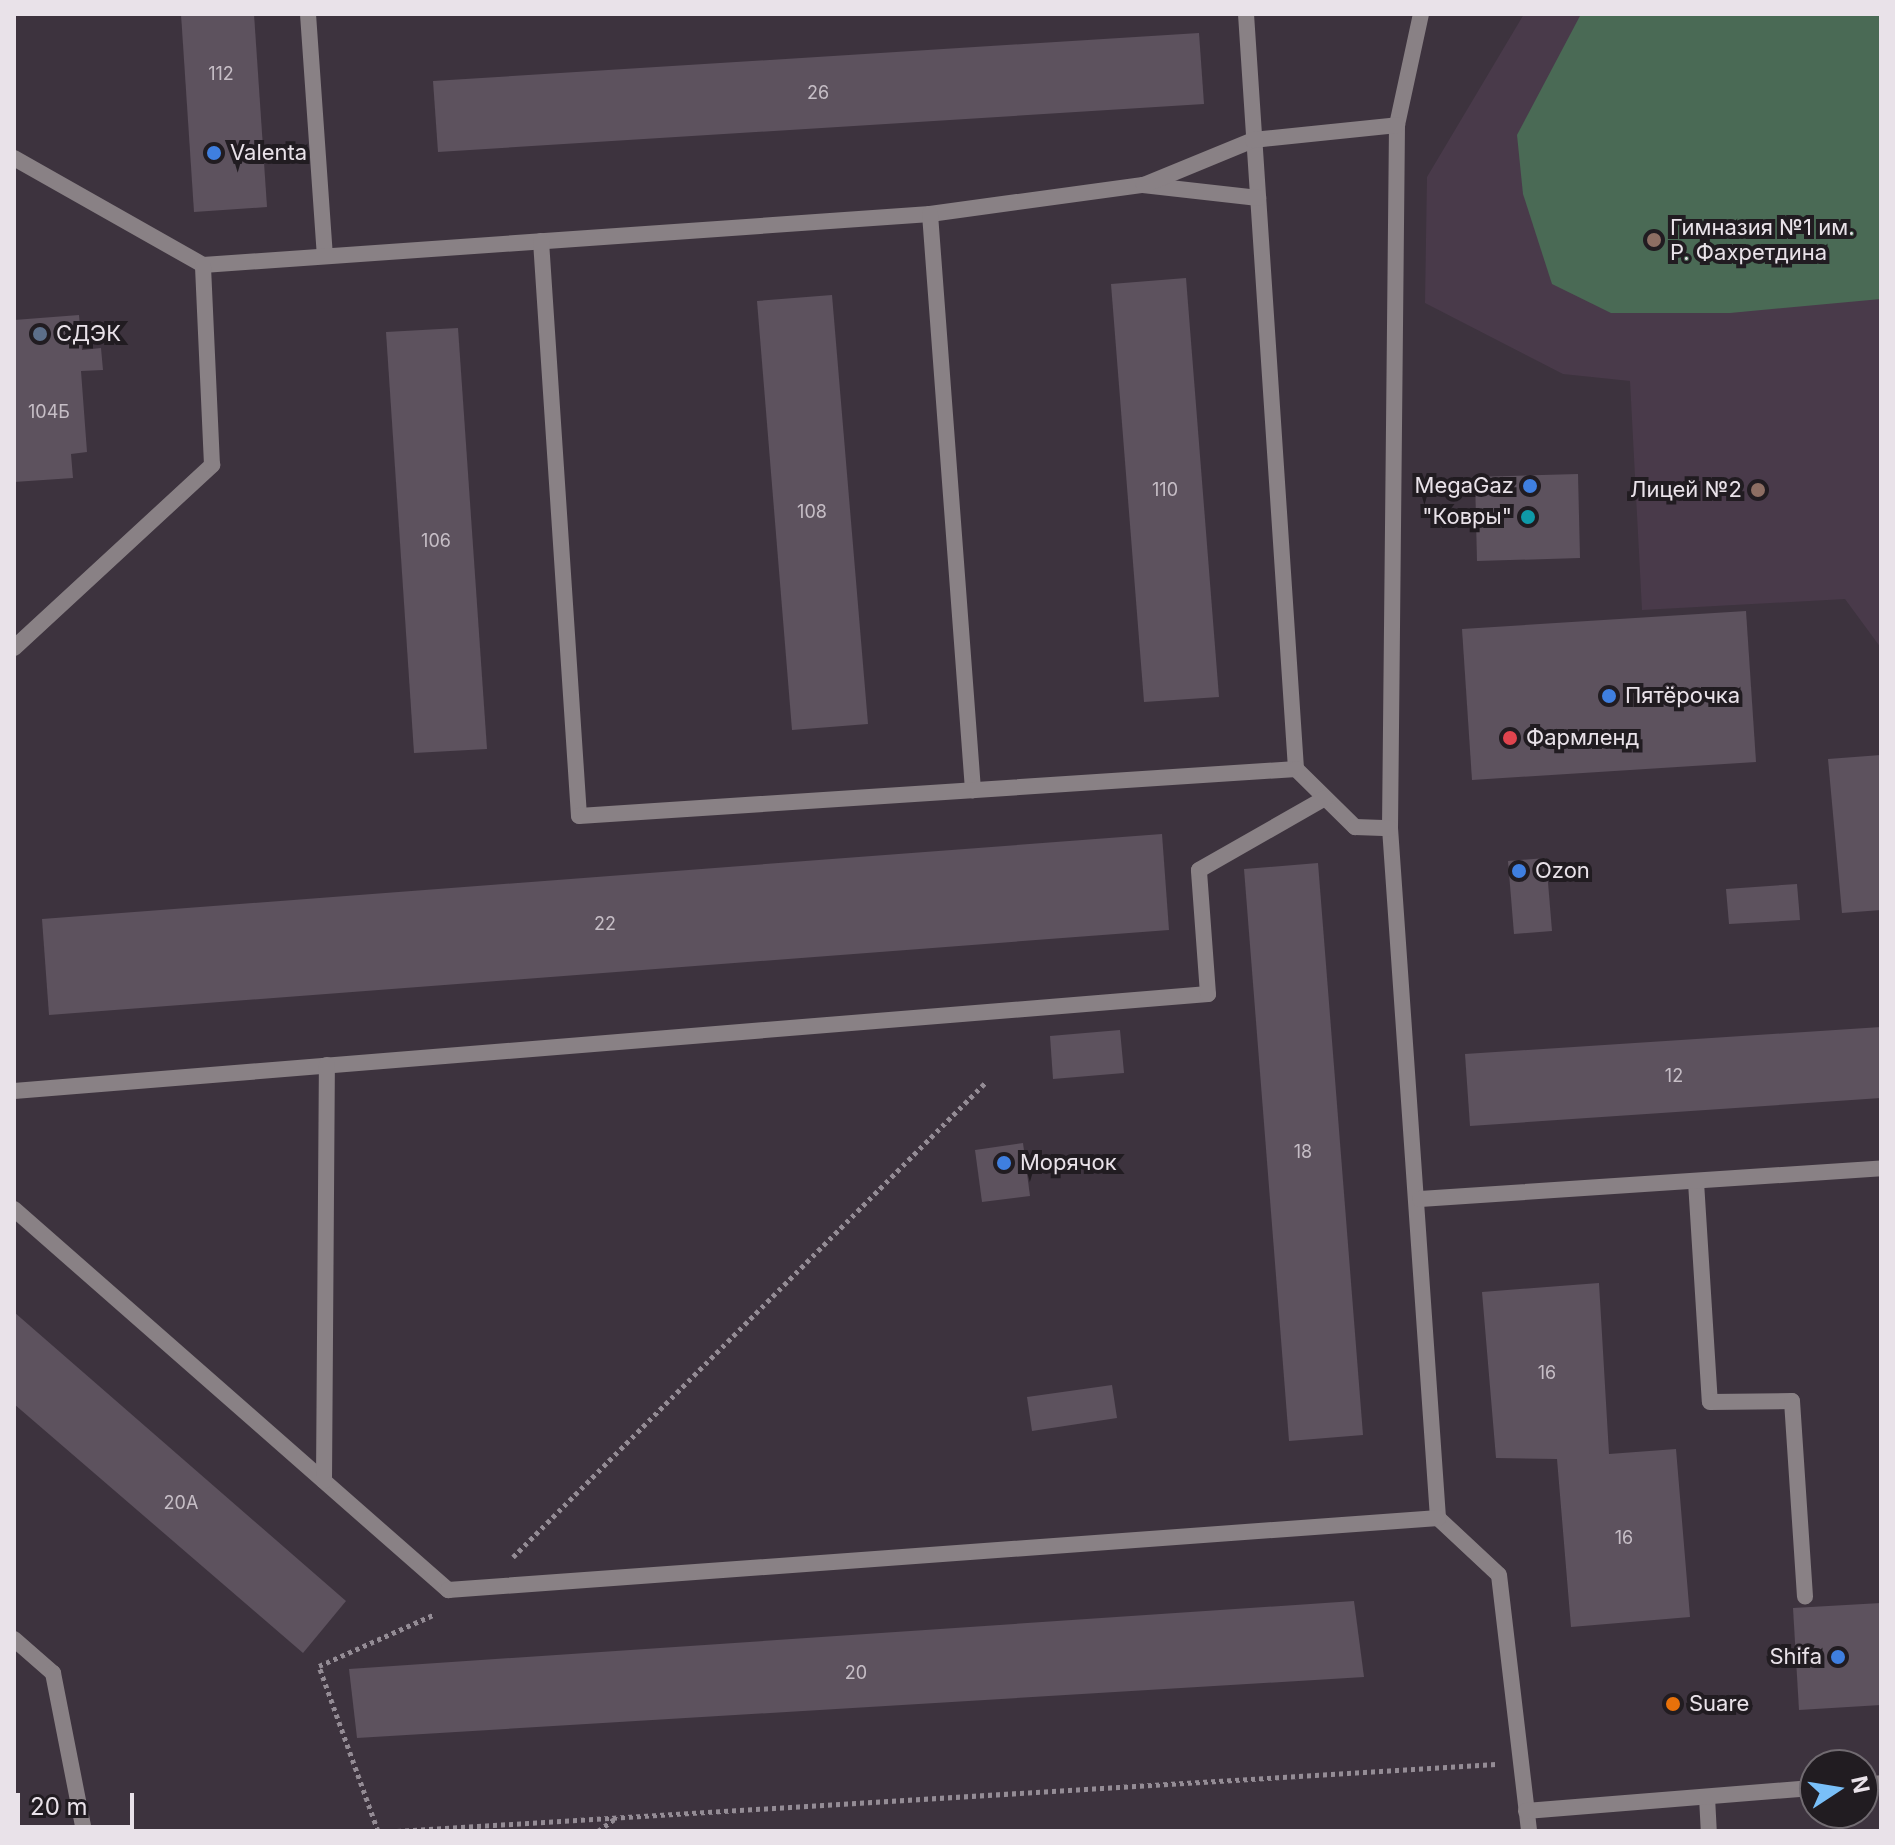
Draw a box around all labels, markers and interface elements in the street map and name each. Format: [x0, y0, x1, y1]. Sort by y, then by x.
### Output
house number: 112 [208, 63, 234, 85]
house number: 26 [807, 82, 829, 104]
place label: Valenta [230, 140, 307, 166]
marker: Valenta [205, 144, 223, 162]
place label: Гимназия №1 им. Р. Фахретдина [1670, 214, 1855, 266]
marker: Гимназия №1 им. Р. Фахретдина [1645, 231, 1663, 249]
place label: СДЭК [56, 321, 121, 347]
marker: СДЭК [31, 325, 49, 343]
house number: 104Б [28, 401, 70, 423]
place label: MegaGaz [1415, 473, 1514, 499]
marker: MegaGaz [1521, 477, 1539, 495]
place label: Лицей №2 [1630, 477, 1742, 503]
house number: 110 [1152, 479, 1178, 501]
marker: Лицей №2 [1749, 481, 1767, 499]
house number: 108 [797, 501, 827, 523]
place label: "Ковры" [1422, 504, 1512, 530]
marker: "Ковры" [1519, 508, 1537, 526]
house number: 106 [421, 530, 451, 552]
place label: Пятёрочка [1625, 683, 1740, 709]
marker: Пятёрочка [1600, 687, 1618, 705]
place label: Фармленд [1526, 725, 1639, 751]
marker: Фармленд [1501, 729, 1519, 747]
place label: Ozon [1535, 858, 1590, 884]
marker: Ozon [1510, 862, 1528, 880]
house number: 22 [594, 913, 616, 935]
house number: 12 [1665, 1065, 1683, 1087]
house number: 18 [1294, 1141, 1312, 1163]
place label: Морячок [1020, 1150, 1117, 1176]
marker: Морячок [995, 1154, 1013, 1172]
house number: 16 [1538, 1362, 1556, 1384]
house number: 20А [164, 1492, 198, 1514]
house number: 16 [1615, 1527, 1633, 1549]
place label: Shifa [1769, 1644, 1822, 1670]
marker: Shifa [1829, 1648, 1847, 1666]
house number: 20 [845, 1662, 867, 1684]
place label: Suare [1689, 1691, 1749, 1717]
marker: Suare [1664, 1695, 1682, 1713]
north arrow [1799, 1749, 1879, 1829]
text: N [1846, 1774, 1875, 1795]
scale bar [20, 1777, 138, 1827]
text: 20 m [30, 1792, 88, 1821]

